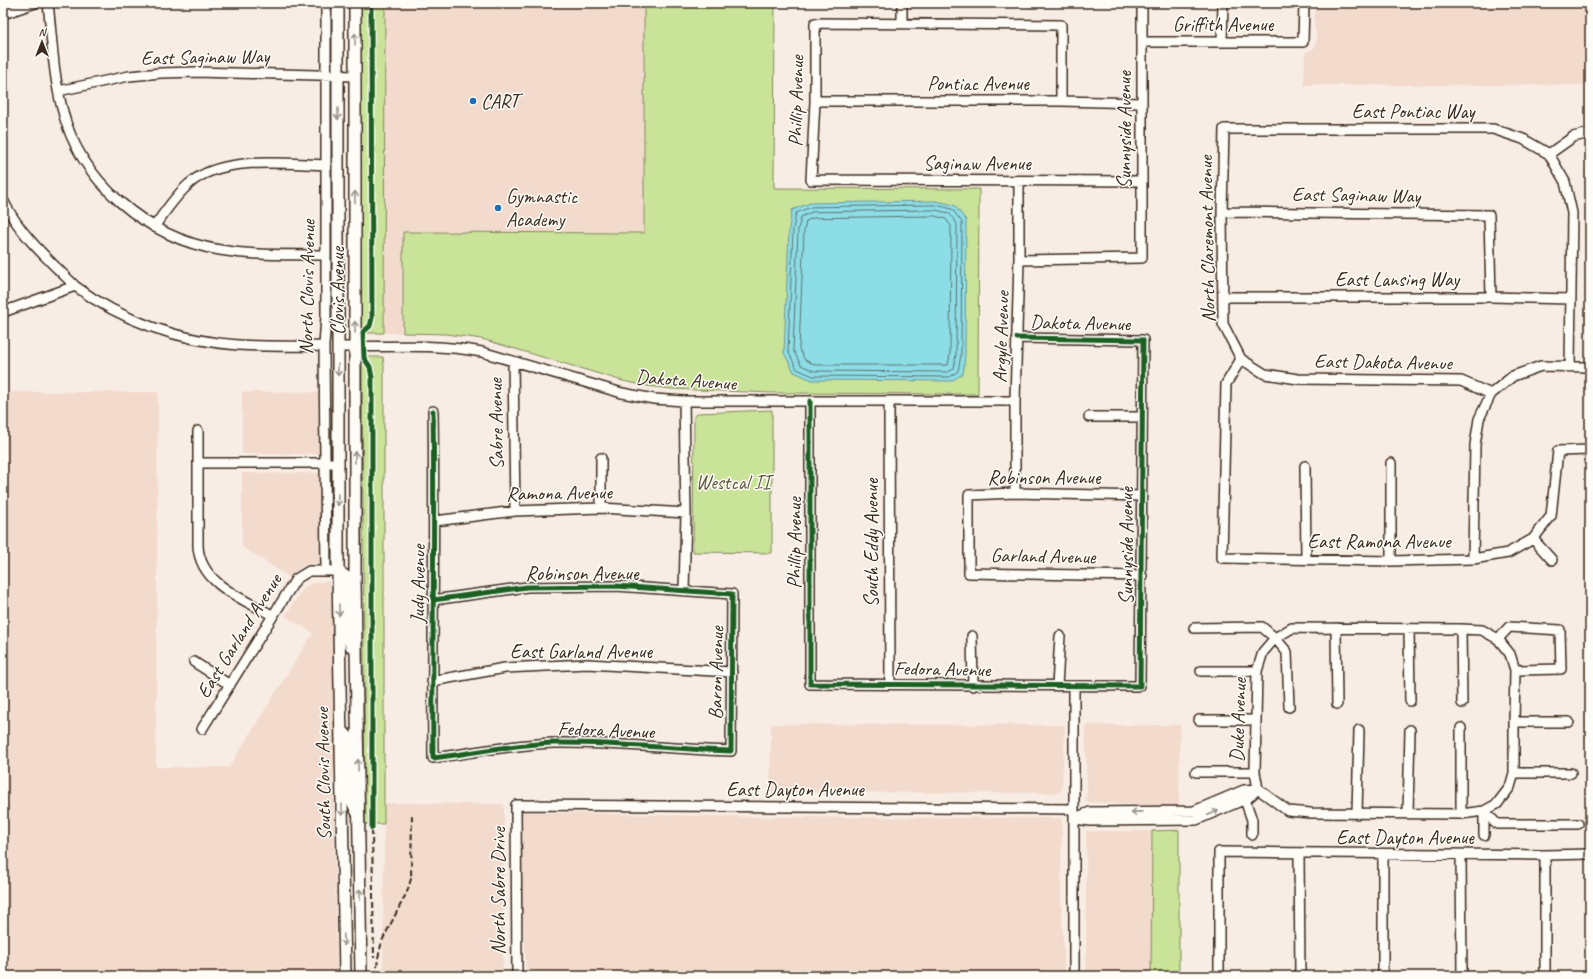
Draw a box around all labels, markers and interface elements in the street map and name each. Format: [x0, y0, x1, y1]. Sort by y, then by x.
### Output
street label: Griffith Avenue [1173, 12, 1275, 37]
north arrow [22, 22, 62, 62]
text: N [39, 25, 48, 39]
one-way arrow [351, 33, 359, 46]
street label: East Saginaw Way [141, 43, 272, 71]
street label: Phillip Avenue [783, 54, 809, 147]
street label: Sunnyside Avenue [1112, 70, 1137, 189]
street label: Pontiac Avenue [927, 71, 1030, 96]
place label: CART [481, 89, 524, 114]
marker: CART [468, 96, 478, 106]
street label: East Pontiac Way [1352, 99, 1476, 124]
one-way arrow [334, 107, 342, 120]
street label: Saginaw Avenue [923, 151, 1032, 176]
street label: North Claremont Avenue [1193, 154, 1221, 323]
street label: East Saginaw Way [1292, 181, 1423, 209]
place label: Gymnastic Academy [506, 184, 578, 232]
one-way arrow [351, 191, 359, 204]
marker: Gymnastic Academy [493, 203, 503, 213]
street label: North Clovis Avenue [293, 218, 321, 355]
street label: Clovis Avenue [325, 246, 350, 335]
street label: East Lansing Way [1335, 267, 1461, 292]
street label: Argyle Avenue [987, 289, 1015, 383]
street label: Dakota Avenue [1030, 310, 1132, 336]
one-way arrow [351, 321, 359, 334]
street label: East Dakota Avenue [1314, 348, 1454, 376]
one-way arrow [334, 363, 342, 376]
street label: Dakota Avenue [635, 364, 738, 396]
street label: Sabre Avenue [483, 377, 509, 470]
one-way arrow [351, 451, 359, 464]
street label: Robinson Avenue [988, 465, 1102, 490]
park label: Westcal II [696, 470, 774, 495]
street label: South Eddy Avenue [859, 477, 884, 607]
street label: Ramona Avenue [506, 480, 614, 506]
street label: Sunnyside Avenue [1114, 486, 1139, 605]
one-way arrow [334, 493, 342, 506]
street label: Phillip Avenue [782, 496, 807, 589]
street label: East Ramona Avenue [1307, 529, 1452, 554]
street label: Judy Avenue [405, 543, 431, 625]
street label: Garland Avenue [990, 543, 1097, 569]
street label: Robinson Avenue [526, 561, 640, 586]
street label: East Garland Avenue [191, 568, 288, 703]
one-way arrow [335, 603, 343, 616]
street label: Baron Avenue [703, 625, 729, 720]
street label: East Garland Avenue [510, 639, 653, 664]
street label: Fedora Avenue [894, 656, 992, 682]
street label: Duke Avenue [1224, 676, 1252, 762]
street label: South Clovis Avenue [309, 706, 337, 841]
street label: Fedora Avenue [557, 716, 656, 744]
one-way arrow [354, 759, 362, 772]
street label: East Dayton Avenue [726, 777, 865, 802]
one-way arrow [338, 803, 346, 816]
one-way arrow [1131, 808, 1144, 816]
one-way arrow [1206, 809, 1218, 816]
street label: East Dayton Avenue [1336, 825, 1475, 850]
street label: North Sabre Drive [486, 826, 511, 955]
one-way arrow [356, 889, 364, 902]
one-way arrow [340, 933, 348, 946]

